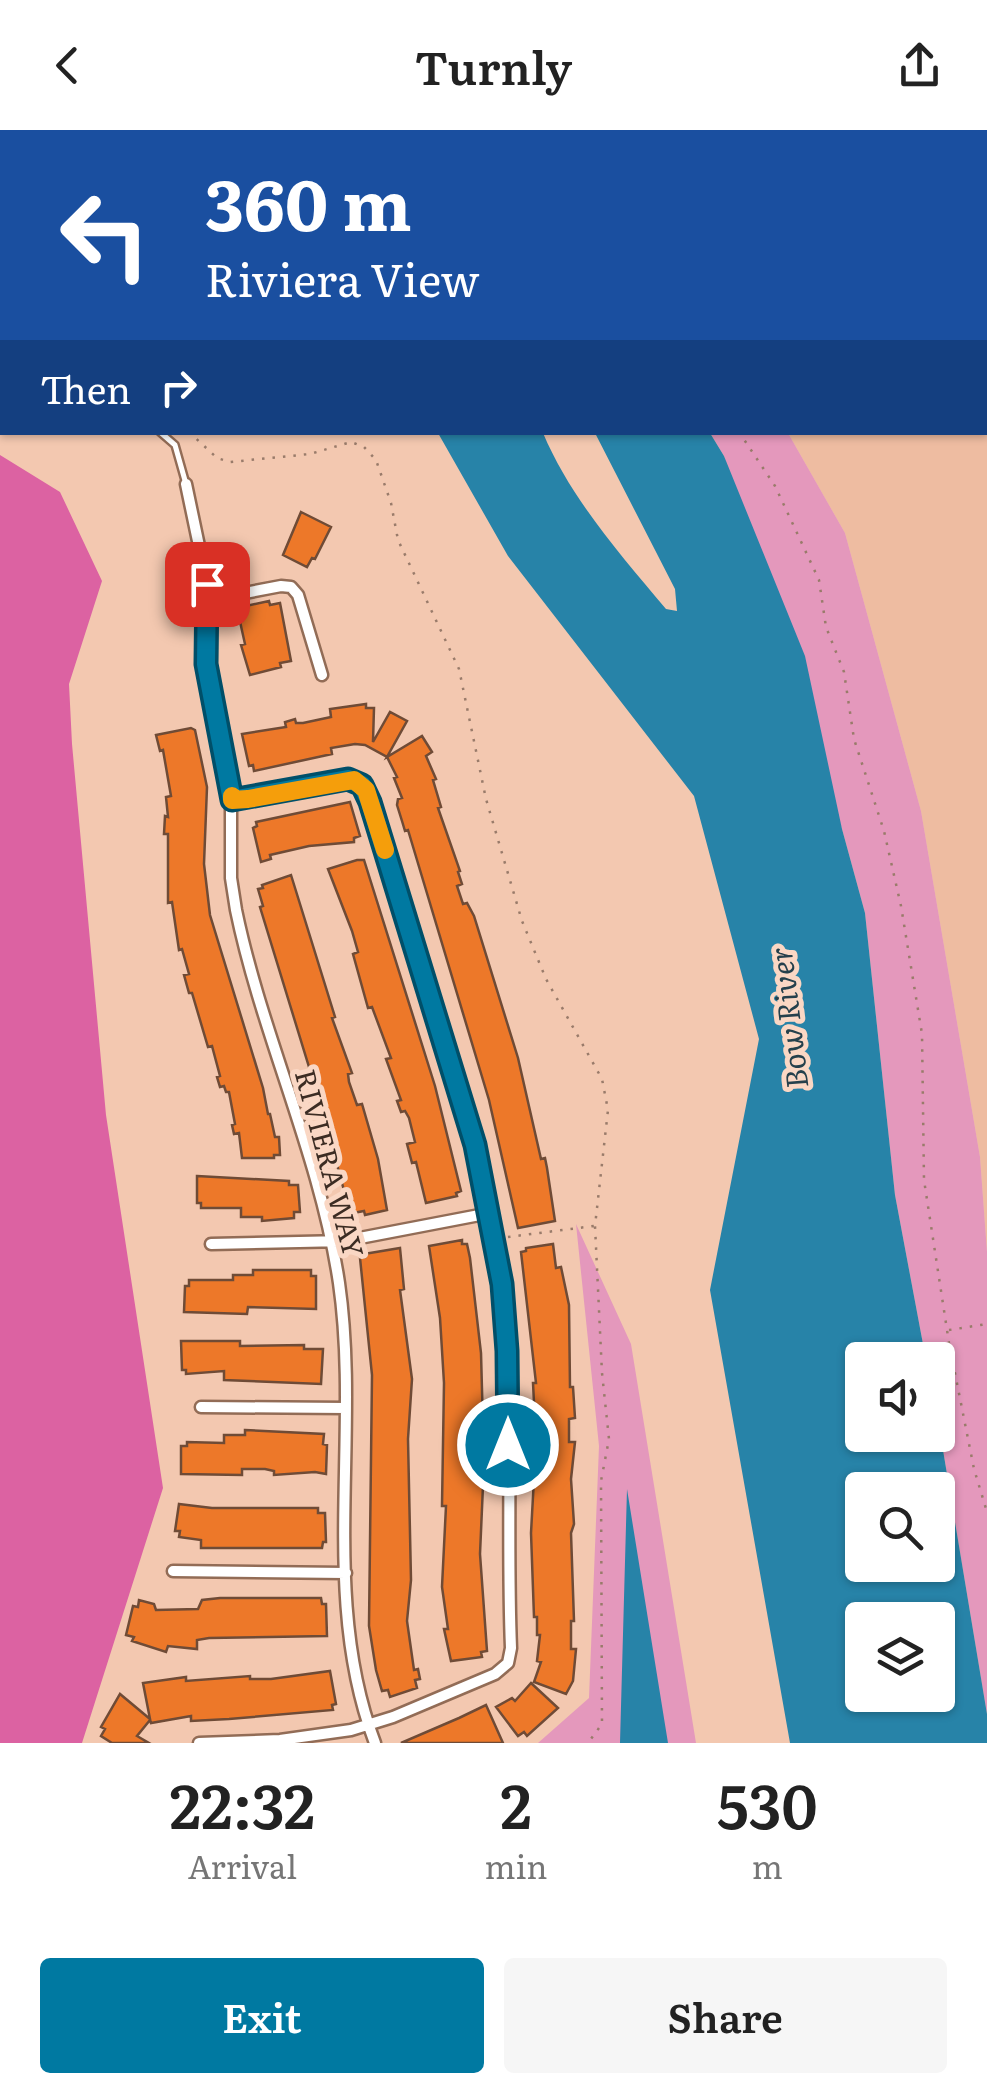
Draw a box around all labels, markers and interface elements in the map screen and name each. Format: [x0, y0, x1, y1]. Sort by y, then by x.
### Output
text: Turnly [415, 32, 572, 99]
icon: back [40, 38, 95, 93]
icon: share [892, 38, 947, 93]
text: 360 m [205, 149, 412, 253]
icon: left [40, 170, 170, 300]
text: Riviera View [205, 244, 480, 311]
text: Then [40, 359, 131, 416]
icon: right [151, 360, 206, 415]
pin [165, 542, 250, 627]
icon: arrive [180, 557, 235, 612]
water label: Bow River [757, 945, 817, 1091]
street label: RIVIERA WAY [286, 1064, 376, 1262]
map controls [845, 1342, 955, 1712]
button: sound [845, 1342, 955, 1452]
position arrow [456, 1393, 560, 1497]
button: search [845, 1472, 955, 1582]
button: layers [845, 1602, 955, 1712]
text: 22:32 [170, 1758, 315, 1847]
text: 2 [500, 1758, 532, 1847]
text: 530 [717, 1758, 817, 1847]
text: Arrival [188, 1841, 297, 1889]
text: min [485, 1841, 547, 1889]
text: m [752, 1841, 783, 1889]
button: Exit [40, 1958, 484, 2073]
button: Share [504, 1958, 947, 2073]

